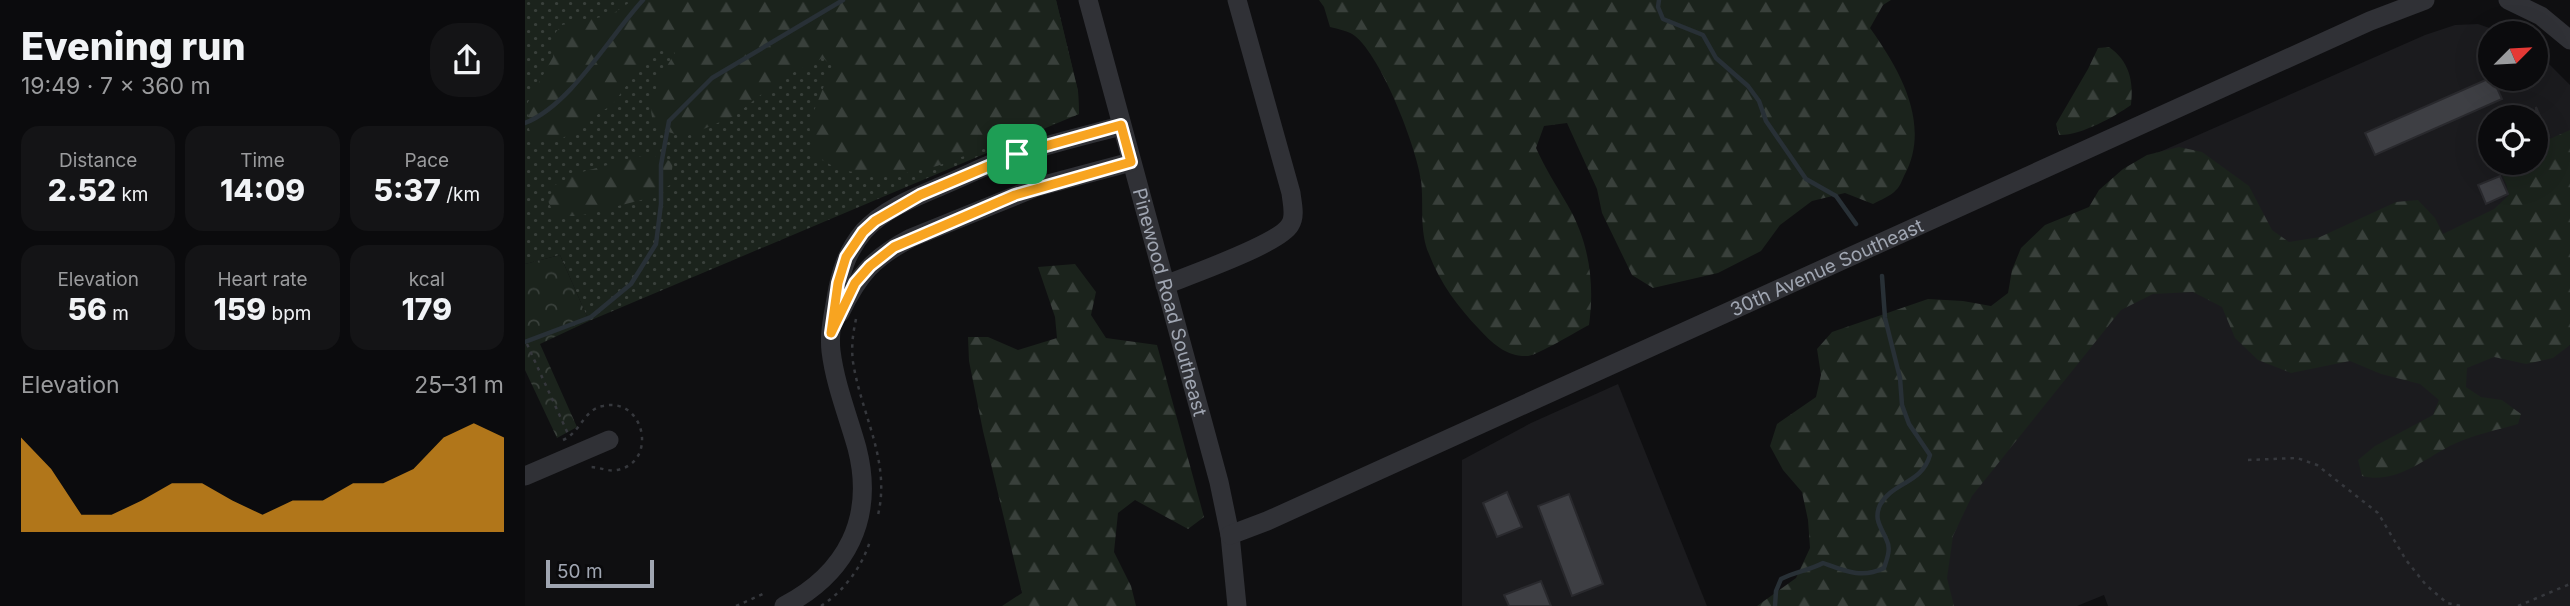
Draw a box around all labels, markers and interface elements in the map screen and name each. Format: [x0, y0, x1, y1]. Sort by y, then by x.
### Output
north arrow [2478, 21, 2548, 91]
map controls [2478, 21, 2548, 175]
text: Evening run [21, 23, 246, 69]
button: share [430, 23, 504, 97]
text: 19:49 · 7 × 360 m [21, 72, 211, 100]
button: locate [2478, 105, 2548, 175]
pin [987, 124, 1047, 184]
icon: arrive [998, 135, 1036, 173]
text: Distance [59, 149, 137, 172]
text: Time [240, 149, 285, 172]
text: Pace [404, 149, 449, 172]
text: 2.52 [48, 172, 116, 208]
text: 14:09 [220, 172, 305, 208]
text: 5:37 [373, 172, 441, 208]
text: km [116, 183, 149, 206]
text: /km [441, 183, 480, 206]
street label: Pinewood Road Southeast [1128, 186, 1212, 419]
street label: 30th Avenue Southeast [1727, 214, 1927, 321]
text: Elevation [57, 268, 139, 291]
text: Heart rate [217, 268, 307, 291]
text: kcal [409, 268, 445, 291]
text: 56 [67, 291, 107, 327]
text: 159 [214, 291, 266, 327]
text: 179 [402, 291, 452, 327]
text: m [107, 302, 129, 325]
text: bpm [266, 302, 311, 325]
text: Elevation [21, 371, 120, 399]
text: 25–31 m [414, 371, 504, 399]
scale bar [546, 557, 655, 589]
text: 50 m [557, 560, 603, 583]

